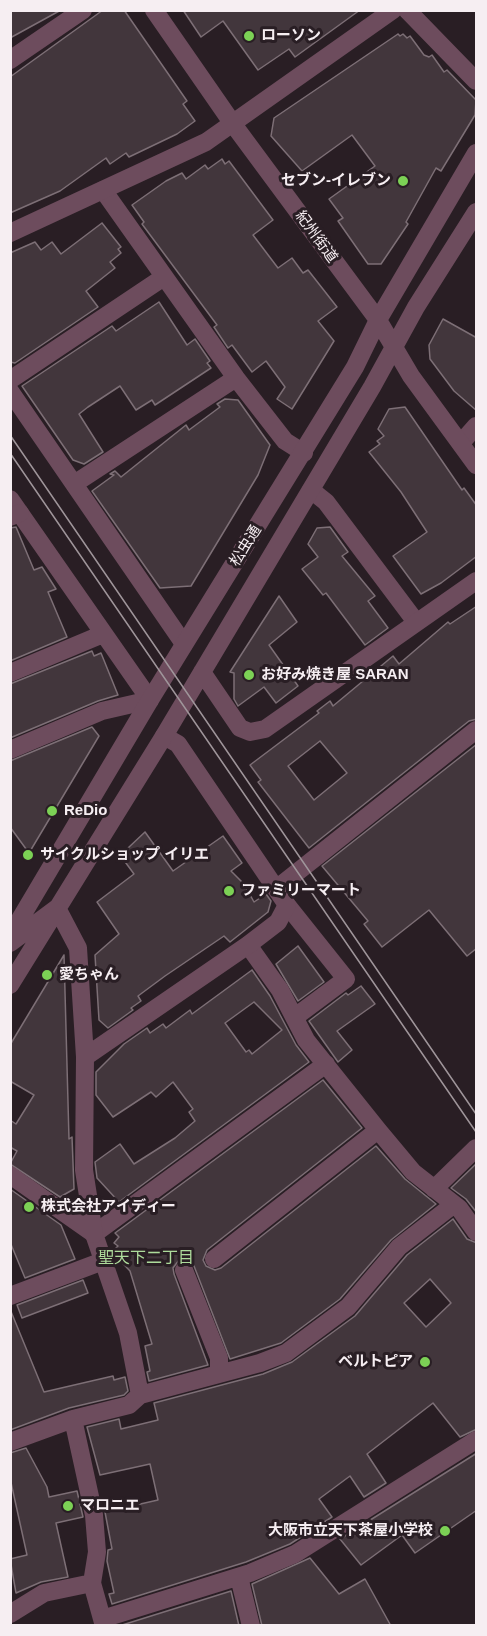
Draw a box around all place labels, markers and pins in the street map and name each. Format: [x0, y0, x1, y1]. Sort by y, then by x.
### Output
place label: ローソン [261, 27, 321, 45]
marker: ローソン [242, 29, 256, 43]
place label: セブン-イレブン [281, 172, 391, 190]
marker: セブン-イレブン [396, 174, 410, 188]
place label: お好み焼き屋 SARAN [261, 666, 409, 684]
marker: お好み焼き屋 SARAN [242, 668, 256, 682]
place label: ReDio [64, 802, 107, 820]
marker: ReDio [45, 804, 59, 818]
place label: サイクルショップ イリエ [40, 846, 209, 864]
marker: サイクルショップ イリエ [21, 848, 35, 862]
place label: ファミリーマート [241, 882, 361, 900]
marker: ファミリーマート [222, 884, 236, 898]
place label: 愛ちゃん [59, 966, 119, 984]
marker: 愛ちゃん [40, 968, 54, 982]
place label: 株式会社アイディー [41, 1198, 176, 1216]
marker: 株式会社アイディー [22, 1200, 36, 1214]
place label: ベルトピア [338, 1353, 413, 1371]
marker: ベルトピア [418, 1355, 432, 1369]
place label: マロニエ [80, 1497, 140, 1515]
marker: マロニエ [61, 1499, 75, 1513]
place label: 大阪市立天下茶屋小学校 [268, 1522, 433, 1540]
marker: 大阪市立天下茶屋小学校 [438, 1524, 452, 1538]

